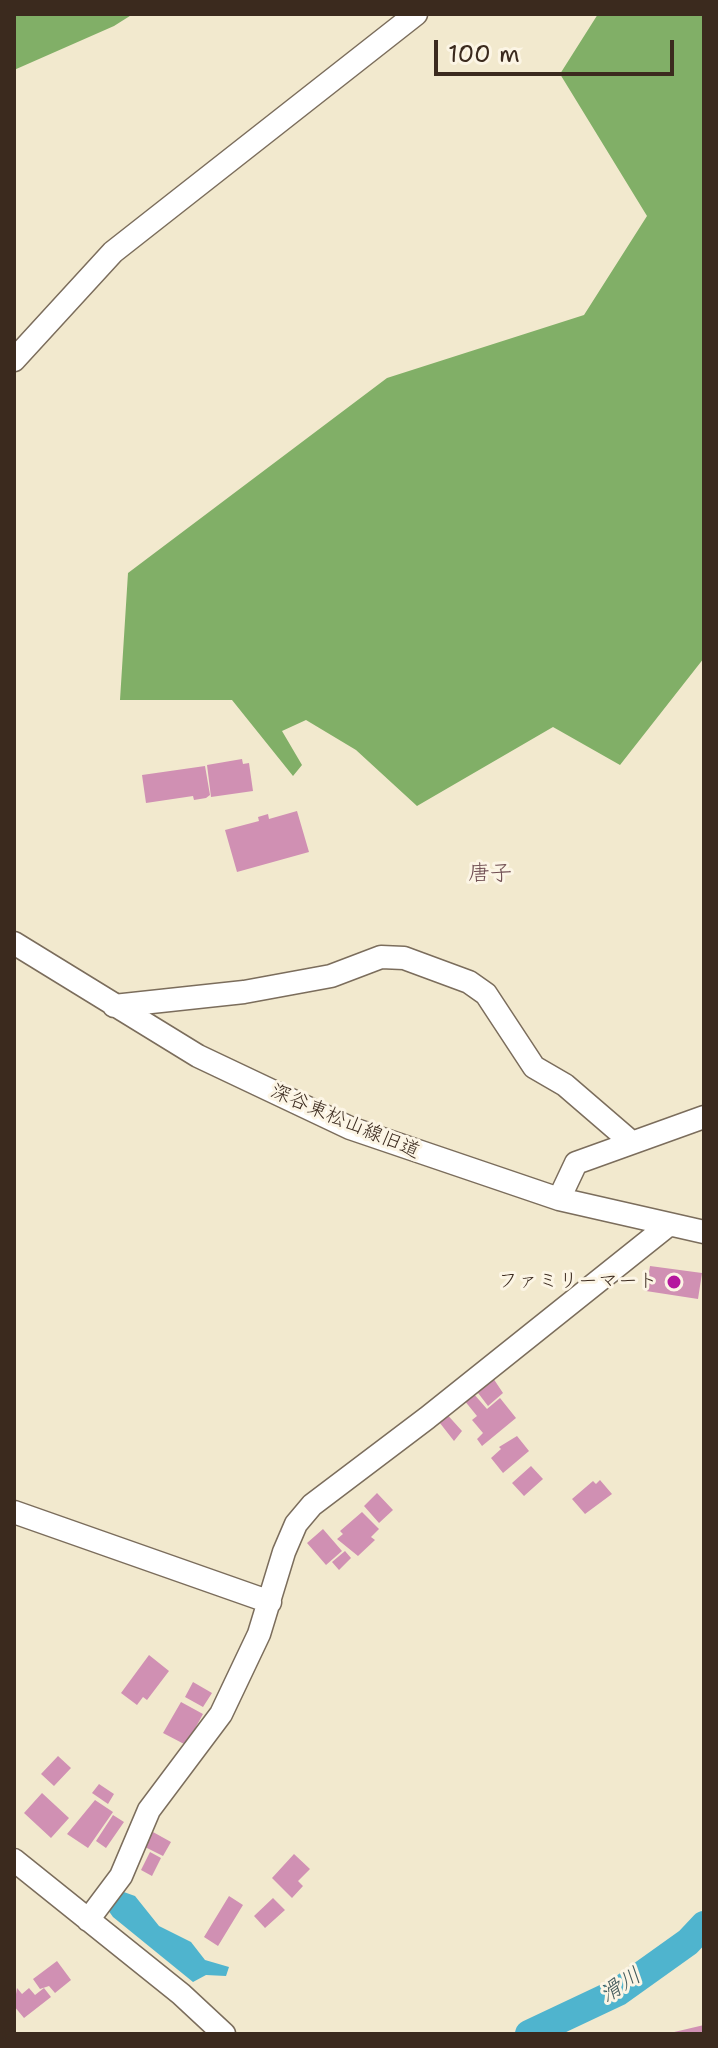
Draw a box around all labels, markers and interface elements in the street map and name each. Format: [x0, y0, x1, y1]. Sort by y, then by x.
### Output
scale bar [438, 24, 678, 74]
text: 100 m [448, 38, 520, 70]
district label: 唐子 [468, 861, 512, 887]
street label: 深谷東松山線旧道 [267, 1080, 423, 1164]
place label: ファミリーマート [498, 1270, 658, 1294]
marker: ファミリーマート [665, 1273, 683, 1291]
water label: 滑川 [595, 1963, 647, 2009]

